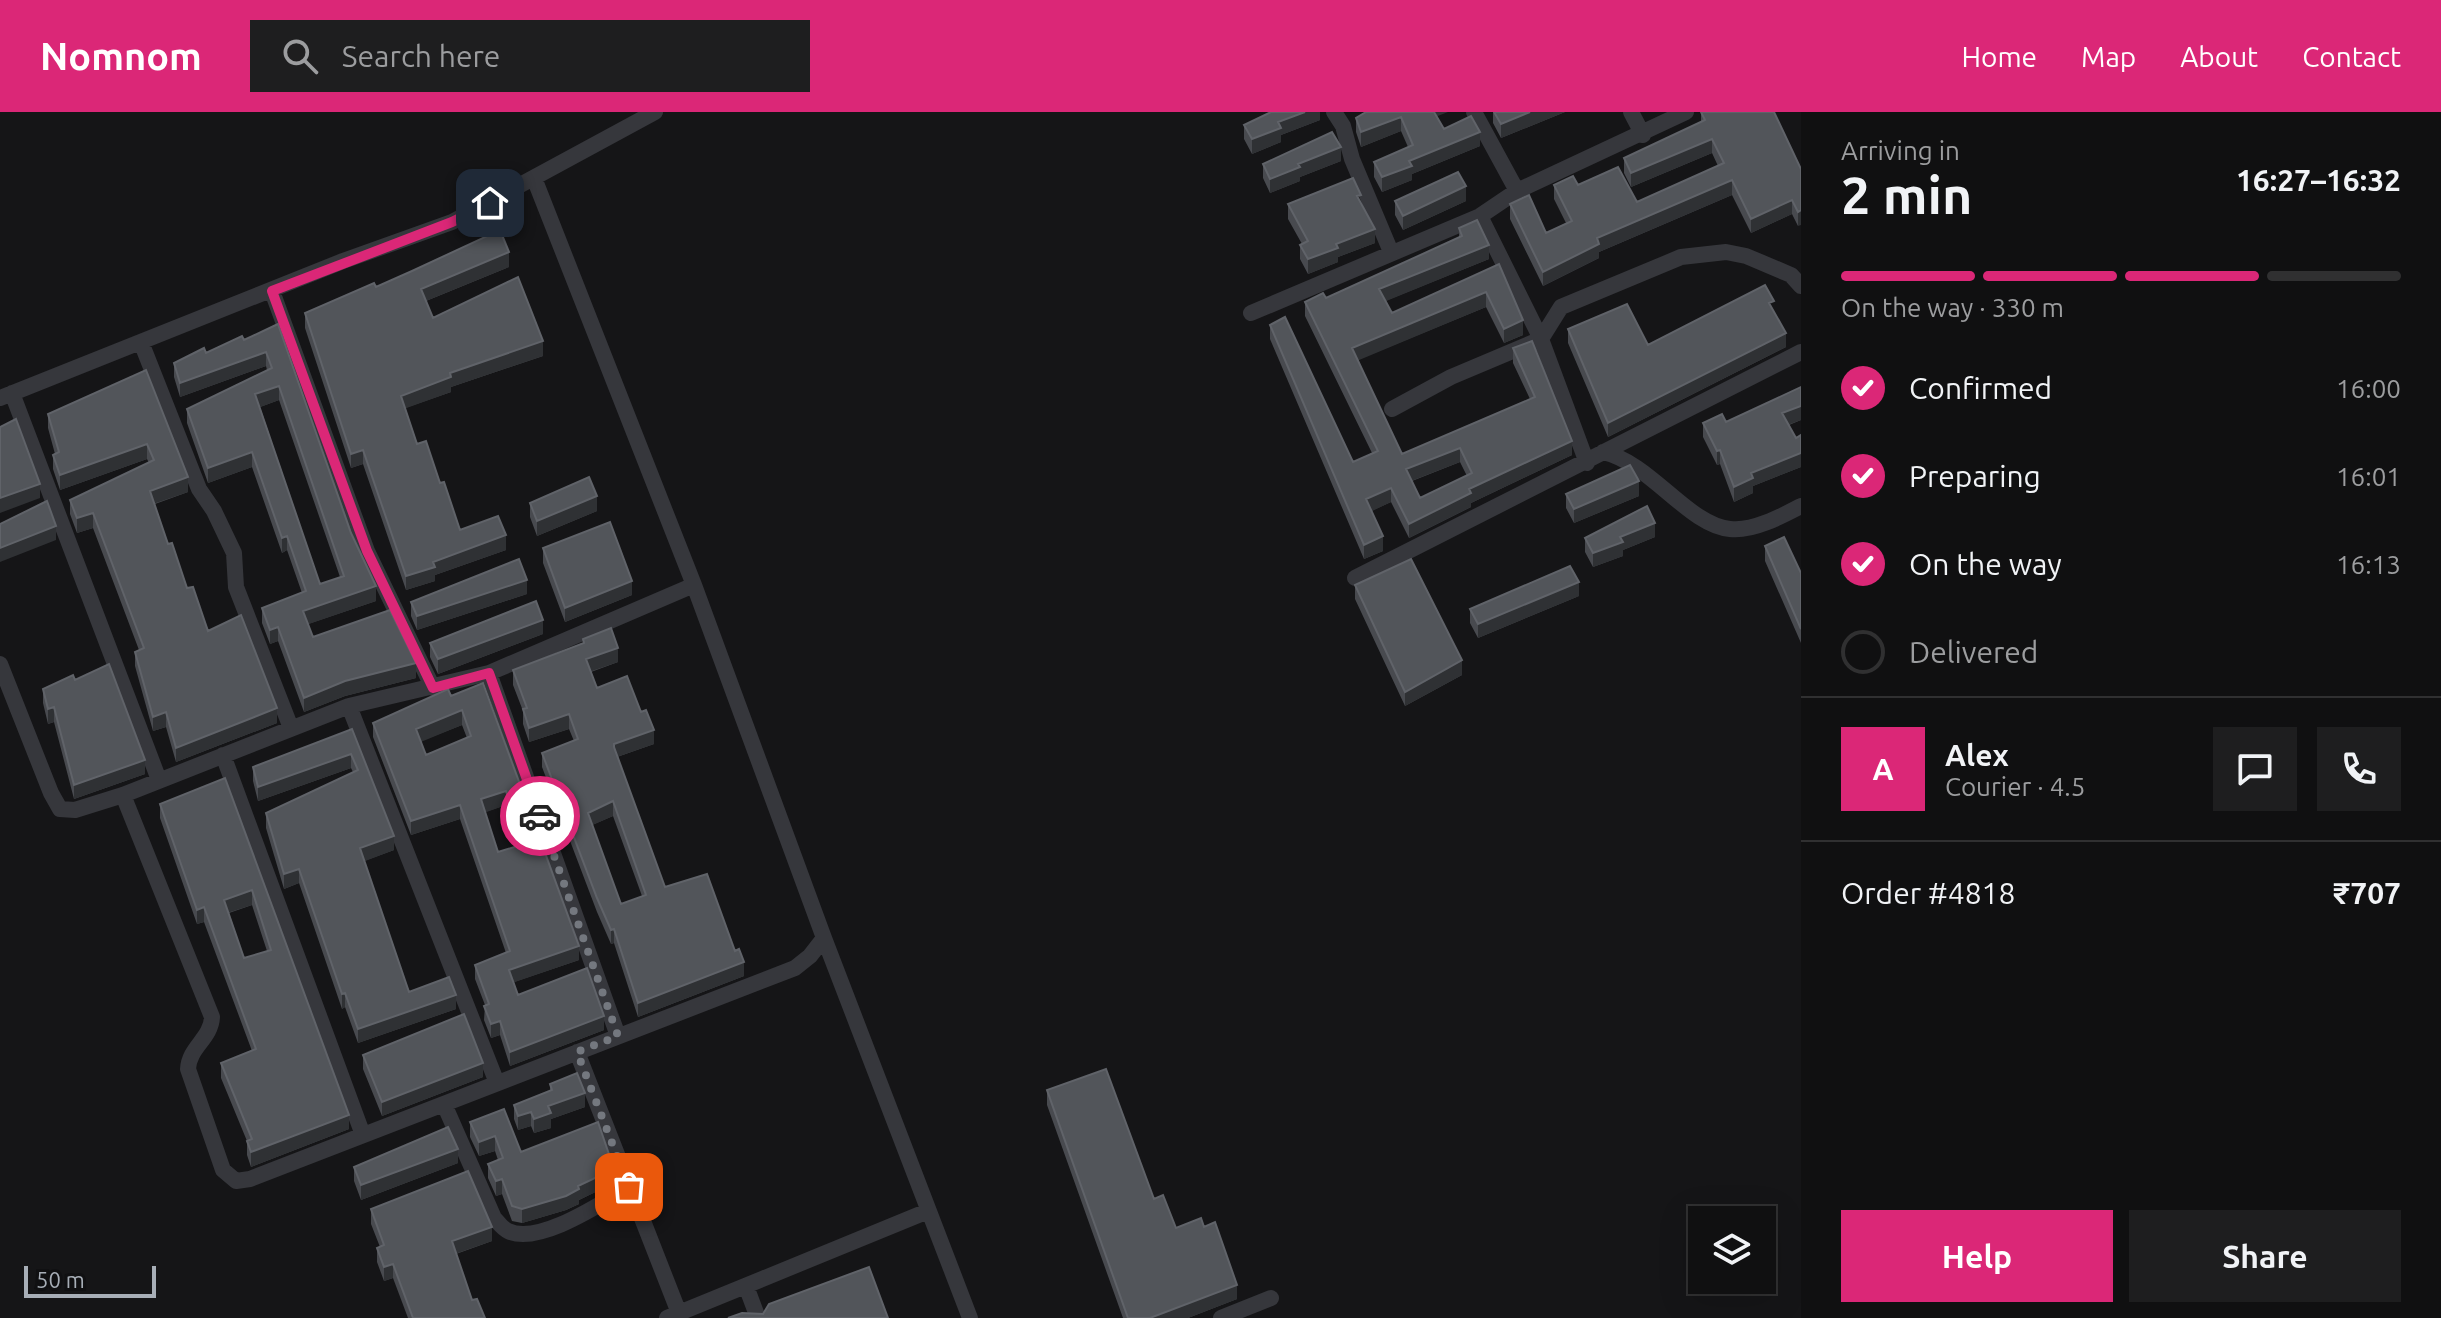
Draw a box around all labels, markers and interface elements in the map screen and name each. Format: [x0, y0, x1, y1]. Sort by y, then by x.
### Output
search box [250, 20, 810, 92]
icon: search [278, 34, 322, 78]
text: Nomnom [40, 35, 202, 77]
text: Search here [342, 39, 500, 73]
text: Home [1962, 41, 2037, 72]
text: Map [2081, 41, 2136, 72]
text: About [2180, 41, 2258, 72]
text: Contact [2302, 41, 2401, 72]
text: Arriving in [1841, 136, 1960, 165]
text: 16:27–16:32 [2236, 163, 2401, 197]
text: 2 min [1841, 166, 1972, 224]
pin [456, 169, 524, 237]
icon: home [468, 181, 512, 225]
text: On the way · 330 m [1841, 293, 2064, 322]
icon: check [1841, 366, 1885, 410]
text: Confirmed [1909, 371, 2052, 405]
text: 16:00 [2336, 374, 2401, 403]
icon: check [1841, 454, 1885, 498]
text: Preparing [1909, 459, 2041, 493]
text: 16:01 [2336, 462, 2401, 491]
icon: check [1841, 542, 1885, 586]
text: On the way [1909, 547, 2062, 581]
text: 16:13 [2336, 550, 2401, 579]
text: Delivered [1909, 635, 2038, 669]
button: chat [2213, 727, 2297, 811]
button: phone [2317, 727, 2401, 811]
text: Alex [1945, 738, 2009, 772]
text: A [1872, 752, 1894, 786]
text: Courier · 4.5 [1945, 772, 2085, 801]
courier [500, 776, 580, 856]
icon: car [518, 794, 562, 838]
text: Order #4818 [1841, 876, 2015, 910]
text: ₹707 [2333, 876, 2401, 910]
pin [595, 1153, 663, 1221]
icon: bag [607, 1165, 651, 1209]
map controls [1688, 1206, 1776, 1294]
button: layers [1688, 1206, 1776, 1294]
button: Help [1841, 1210, 2113, 1302]
button: Share [2129, 1210, 2401, 1302]
scale bar [24, 1262, 156, 1298]
text: 50 m [36, 1267, 85, 1292]

